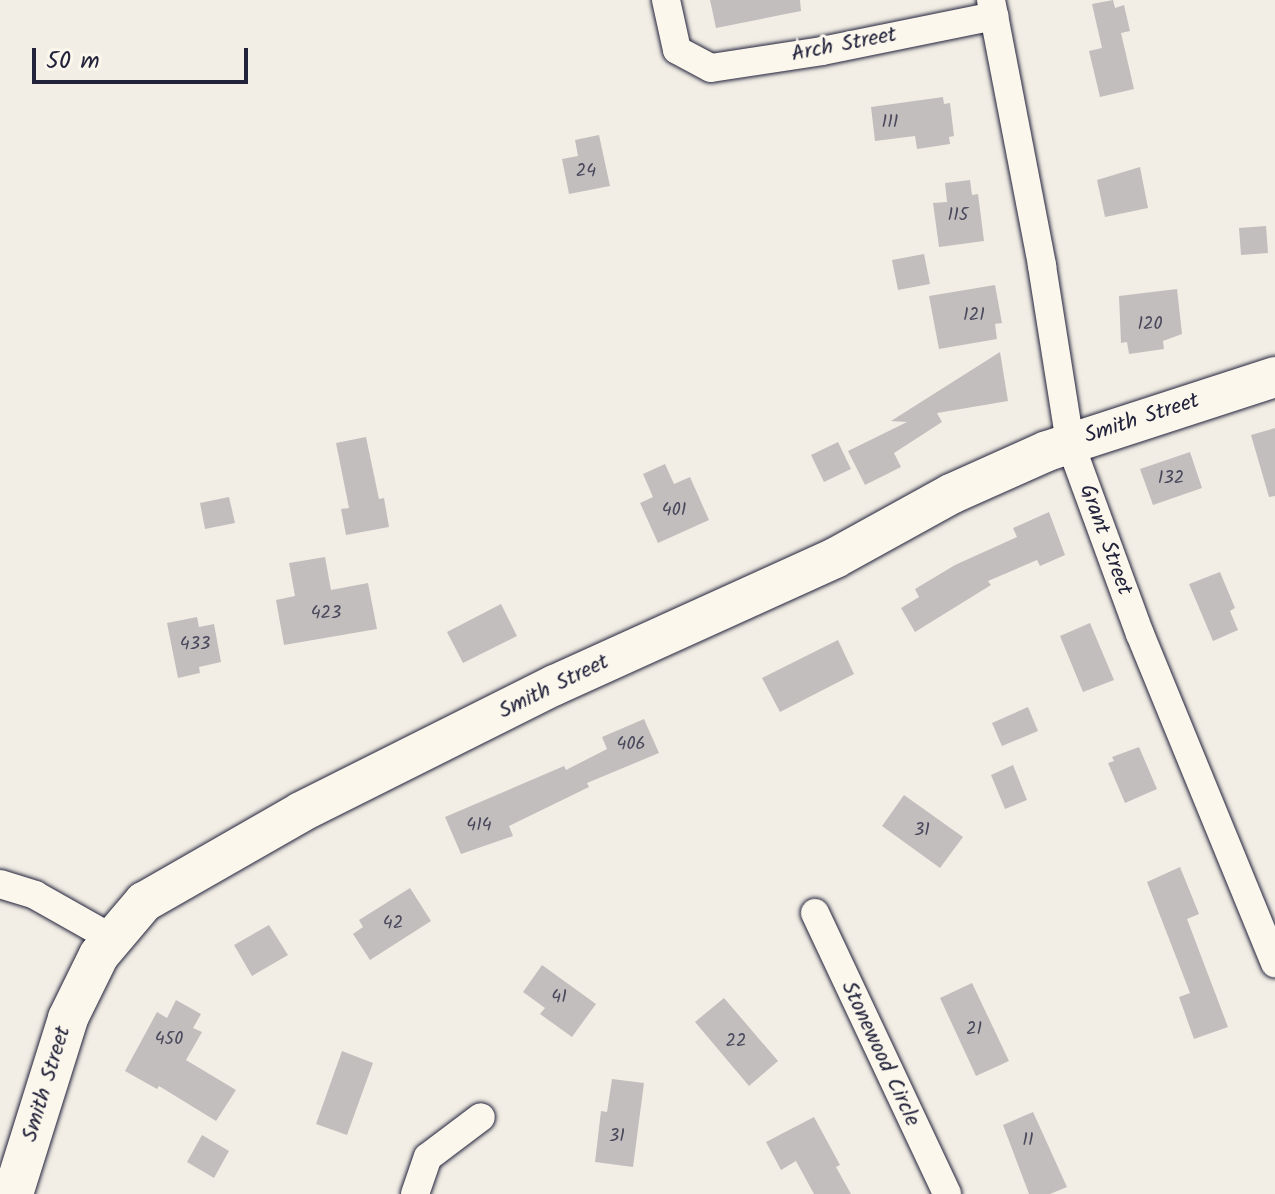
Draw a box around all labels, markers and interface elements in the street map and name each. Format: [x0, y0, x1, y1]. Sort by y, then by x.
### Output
street label: Arch Street [789, 22, 899, 68]
scale bar [36, 32, 252, 82]
text: 50 m [46, 42, 100, 81]
house number: 111 [882, 112, 898, 134]
house number: 24 [576, 161, 596, 183]
house number: 115 [948, 205, 968, 227]
house number: 121 [963, 305, 985, 327]
house number: 120 [1137, 314, 1163, 336]
street label: Smith Street [1081, 388, 1203, 450]
house number: 132 [1158, 468, 1184, 490]
street label: Grant Street [1073, 481, 1137, 599]
house number: 401 [662, 500, 686, 522]
house number: 423 [311, 603, 341, 625]
house number: 433 [180, 634, 210, 656]
street label: Smith Street [495, 649, 613, 725]
house number: 406 [617, 734, 645, 756]
house number: 414 [466, 815, 492, 837]
house number: 31 [914, 820, 930, 842]
house number: 42 [383, 913, 403, 935]
street label: Stonewood Circle [835, 977, 925, 1131]
house number: 41 [551, 987, 567, 1009]
house number: 21 [966, 1019, 982, 1041]
street label: Smith Street [17, 1023, 77, 1145]
house number: 450 [155, 1029, 183, 1051]
house number: 22 [726, 1031, 746, 1053]
house number: 31 [609, 1126, 625, 1148]
house number: 11 [1022, 1130, 1034, 1152]

